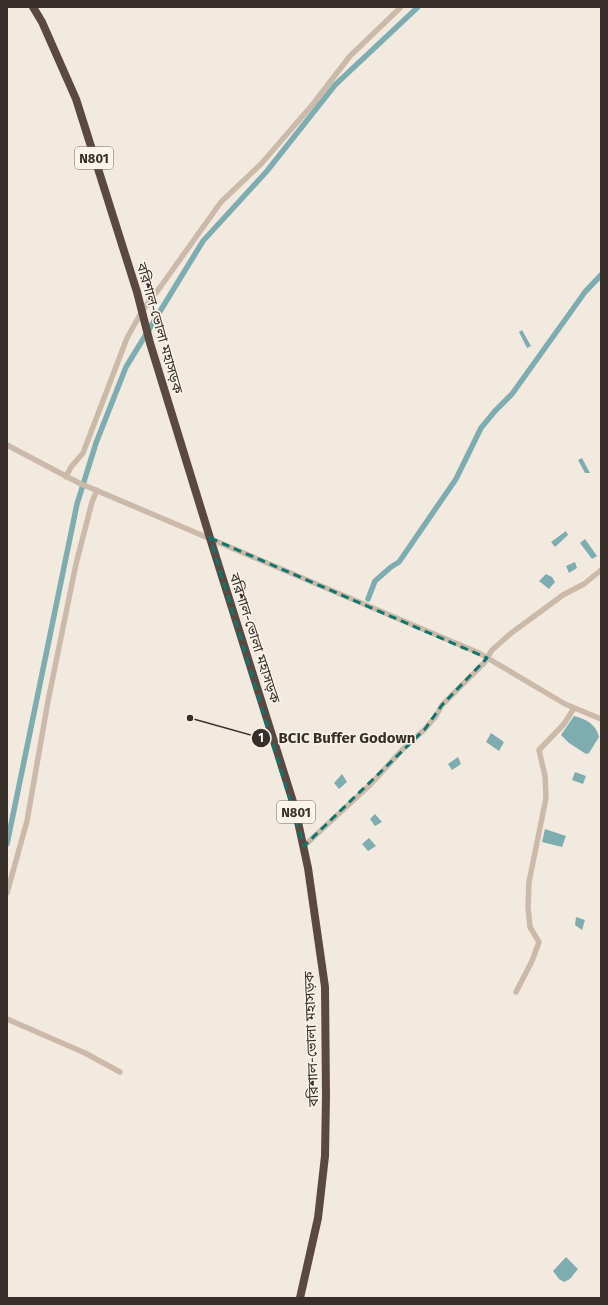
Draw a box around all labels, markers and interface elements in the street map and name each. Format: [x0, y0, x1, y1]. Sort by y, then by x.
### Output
road number: N801 [75, 147, 113, 169]
street label: বরিশাল-ভোলা মহাসড়ক [132, 260, 187, 396]
street label: বরিশাল-ভোলা মহাসড়ক [225, 570, 284, 706]
callout: BCIC Buffer Godown [251, 725, 424, 752]
text: BCIC Buffer Godown [279, 729, 415, 747]
text: 1 [258, 731, 264, 745]
road number: N801 [277, 801, 315, 823]
street label: বরিশাল-ভোলা মহাসড়ক [301, 970, 322, 1108]

